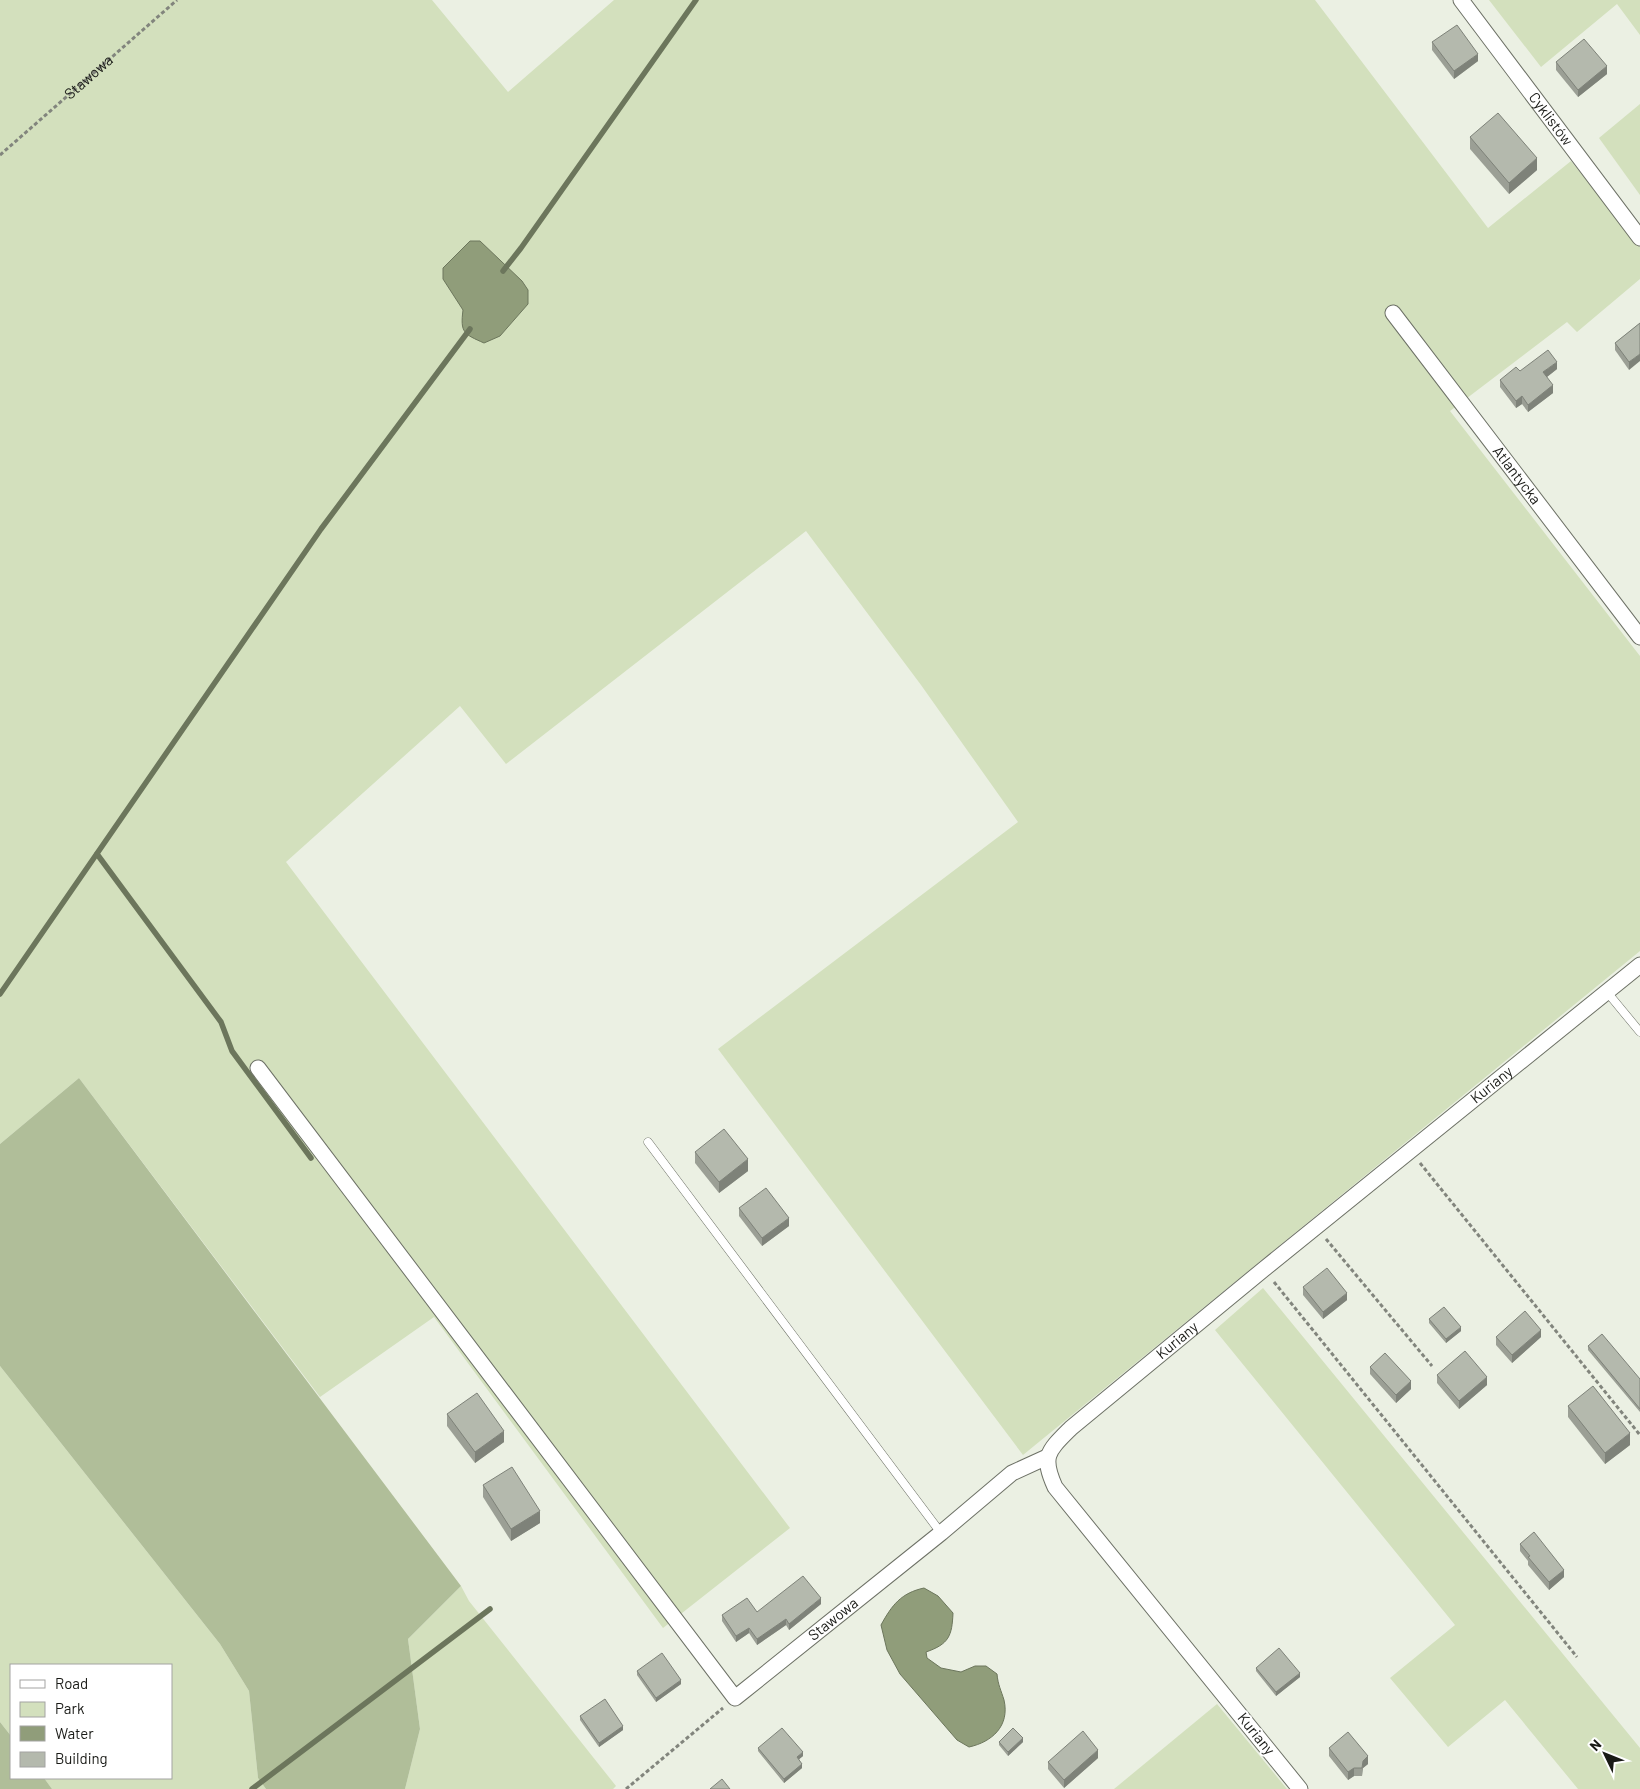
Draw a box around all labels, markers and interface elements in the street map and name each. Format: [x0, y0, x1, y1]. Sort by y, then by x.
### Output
street label: Stawowa [60, 50, 116, 103]
street label: Cyklistów [1526, 88, 1577, 149]
street label: Atlantycka [1490, 442, 1545, 507]
street label: Kuriany [1466, 1062, 1516, 1107]
street label: Kuriany [1152, 1317, 1201, 1362]
street label: Stawowa [804, 1593, 861, 1644]
legend [10, 1664, 172, 1779]
text: Road [55, 1674, 88, 1692]
text: Park [55, 1699, 85, 1717]
street label: Kuriany [1234, 1709, 1279, 1758]
text: Water [55, 1724, 94, 1742]
north arrow [1580, 1729, 1630, 1779]
text: N [1586, 1736, 1605, 1754]
text: Building [55, 1749, 108, 1767]

